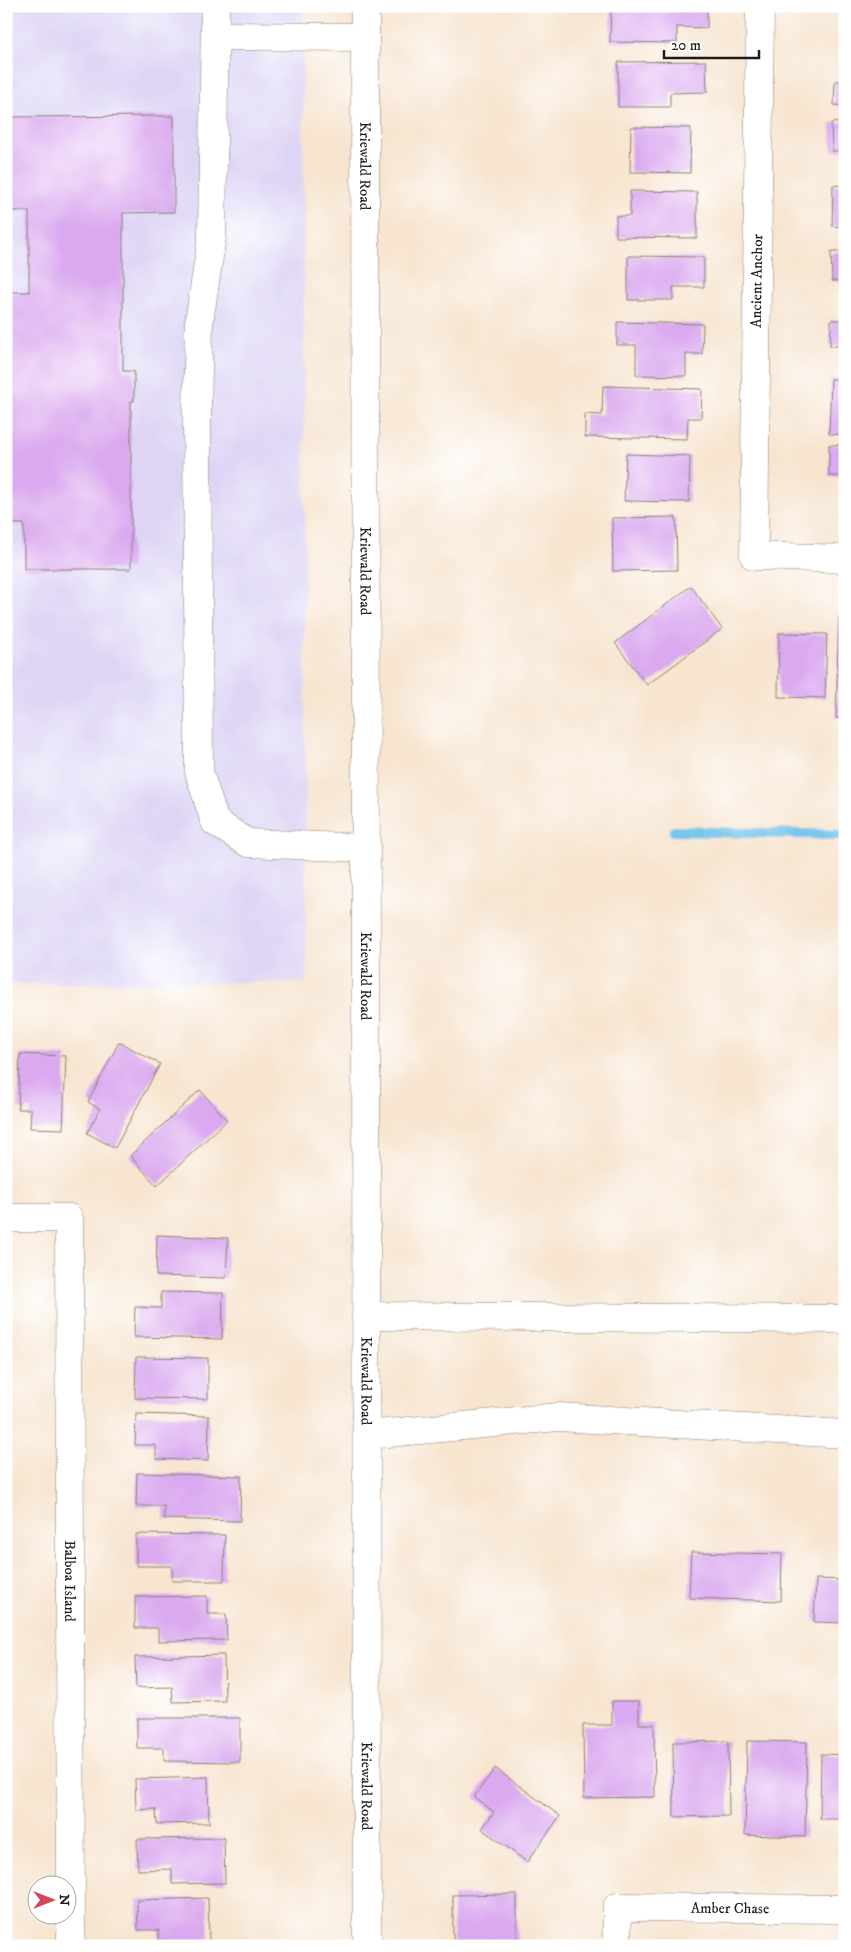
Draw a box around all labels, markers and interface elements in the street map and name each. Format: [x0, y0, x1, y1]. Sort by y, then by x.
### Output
scale bar [664, 28, 758, 60]
text: 20 m [671, 36, 701, 55]
street label: Kriewald Road [356, 122, 375, 211]
street label: Ancient Anchor [747, 233, 767, 328]
street label: Kriewald Road [356, 527, 375, 616]
street label: Kriewald Road [356, 932, 376, 1021]
street label: Kriewald Road [357, 1337, 376, 1426]
street label: Balboa Island [60, 1540, 80, 1622]
street label: Kriewald Road [357, 1742, 376, 1831]
north arrow [28, 1874, 78, 1924]
text: N [55, 1894, 73, 1906]
street label: Amber Chase [691, 1898, 769, 1918]

